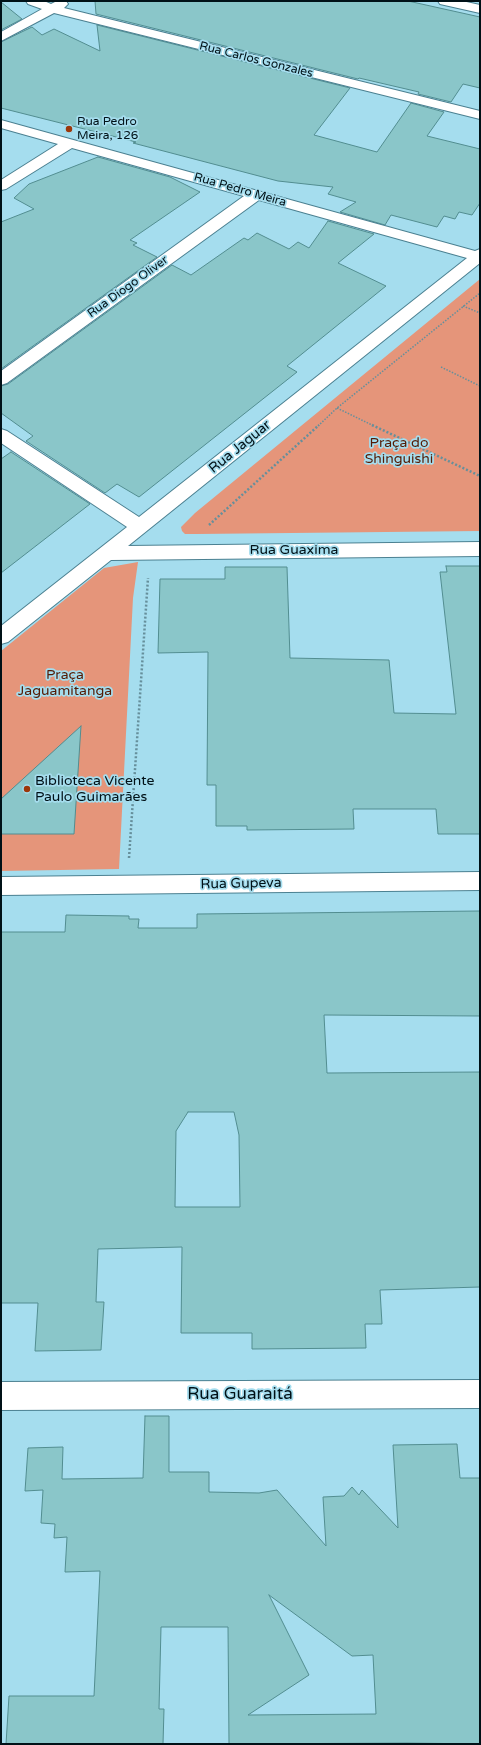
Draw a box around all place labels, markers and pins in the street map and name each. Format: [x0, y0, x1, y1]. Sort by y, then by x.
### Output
place label: Rua Pedro Meira, 126 [77, 115, 138, 143]
marker: Rua Pedro Meira, 126 [64, 124, 74, 134]
place label: Biblioteca Vicente Paulo Guimarães [35, 773, 154, 806]
marker: Biblioteca Vicente Paulo Guimarães [22, 784, 32, 794]

